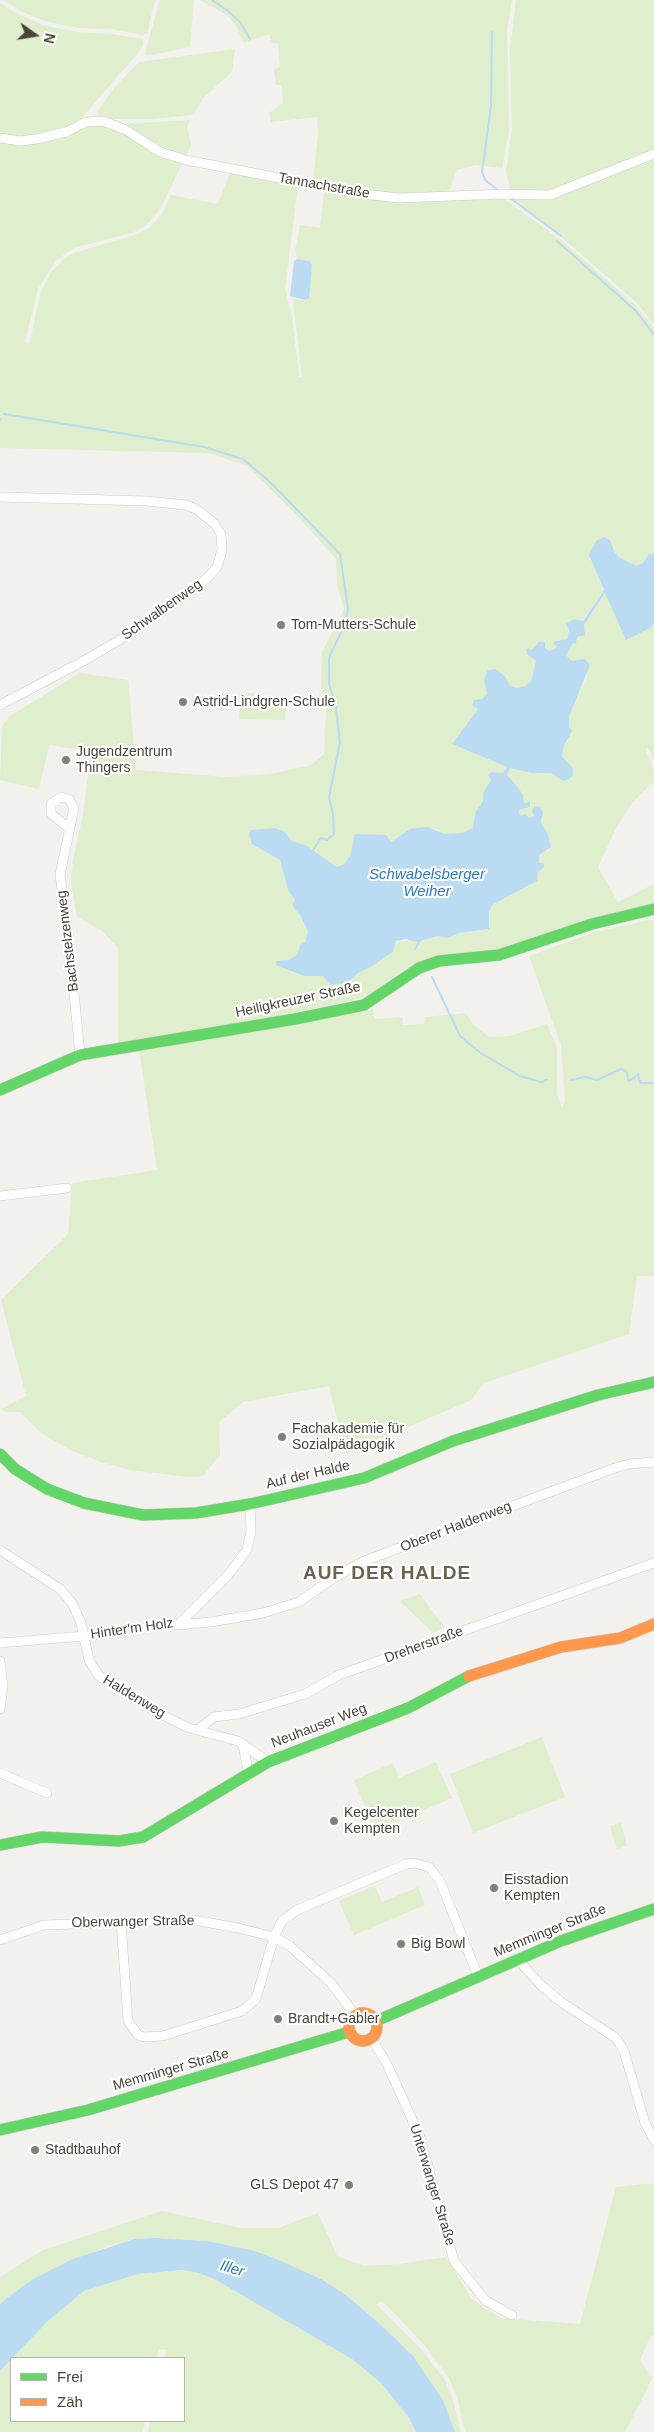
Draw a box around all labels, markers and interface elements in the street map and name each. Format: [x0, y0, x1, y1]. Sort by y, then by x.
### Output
north arrow [10, 10, 60, 60]
text: N [41, 32, 59, 45]
street label: Tannachstraße [277, 170, 371, 202]
street label: Schwalbenweg [119, 576, 205, 644]
place label: Tom-Mutters-Schule [291, 617, 416, 633]
marker: Tom-Mutters-Schule [275, 619, 287, 631]
place label: Astrid-Lindgren-Schule [193, 694, 335, 710]
marker: Astrid-Lindgren-Schule [177, 696, 189, 708]
place label: Jugendzentrum Thingers [76, 744, 173, 776]
marker: Jugendzentrum Thingers [60, 754, 72, 766]
water label: Schwabelsberger Weiher [369, 866, 485, 901]
street label: Bachstelzenweg [53, 889, 83, 993]
street label: Heiligkreuzer Straße [234, 979, 362, 1021]
place label: Fachakademie für Sozialpädagogik [292, 1421, 404, 1454]
marker: Fachakademie für Sozialpädagogik [276, 1431, 288, 1443]
street label: Auf der Halde [264, 1457, 352, 1493]
street label: Oberer Haldenweg [398, 1498, 514, 1556]
district label: AUF DER HALDE [301, 1563, 473, 1585]
street label: Hinter'm Holz [89, 1615, 175, 1643]
street label: Dreherstraße [382, 1623, 466, 1667]
street label: Haldenweg [100, 1672, 168, 1722]
street label: Neuhauser Weg [269, 1700, 369, 1752]
place label: Kegelcenter Kempten [344, 1805, 419, 1838]
marker: Kegelcenter Kempten [328, 1815, 340, 1827]
place label: Eisstadion Kempten [504, 1872, 569, 1904]
marker: Eisstadion Kempten [488, 1882, 500, 1894]
street label: Memminger Straße [491, 1901, 609, 1961]
street label: Oberwanger Straße [71, 1913, 195, 1931]
place label: Big Bowl [411, 1936, 465, 1952]
marker: Big Bowl [395, 1938, 407, 1950]
place label: Brandt+Gabler [288, 2011, 379, 2027]
marker: Brandt+Gabler [272, 2013, 284, 2025]
street label: Memminger Straße [111, 2045, 231, 2095]
street label: Unterwanger Straße [406, 2122, 458, 2248]
place label: Stadtbauhof [45, 2142, 121, 2158]
marker: Stadtbauhof [29, 2144, 41, 2156]
place label: GLS Depot 47 [250, 2177, 339, 2193]
marker: GLS Depot 47 [343, 2179, 355, 2191]
water label: Iller [218, 2257, 246, 2281]
legend [10, 2357, 185, 2422]
text: Frei [57, 2368, 83, 2385]
text: Zäh [57, 2393, 83, 2410]

